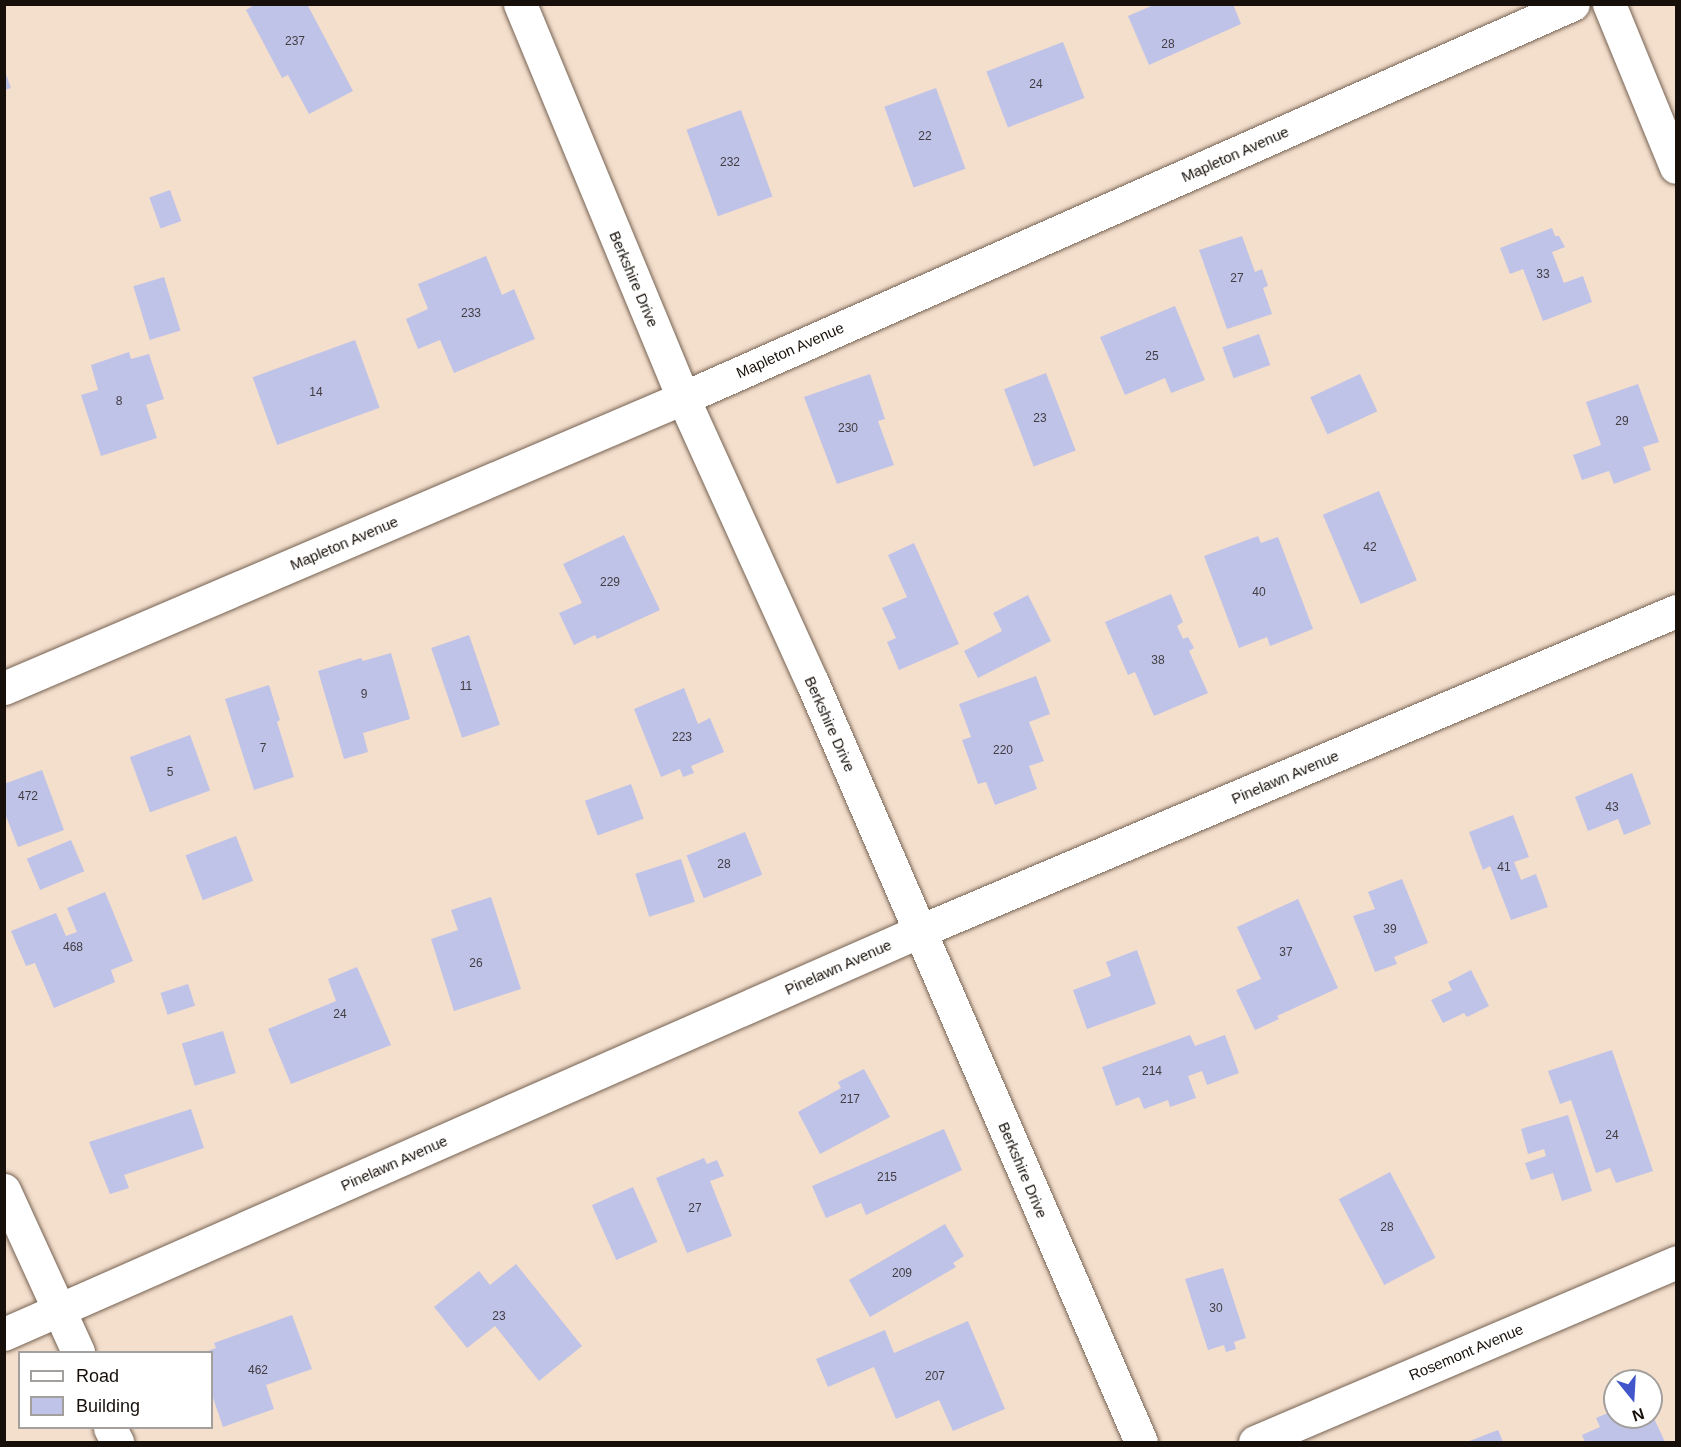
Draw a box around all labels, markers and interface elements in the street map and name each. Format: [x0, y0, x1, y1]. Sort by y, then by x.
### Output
house number: 237 [285, 35, 305, 49]
house number: 28 [1161, 38, 1175, 52]
house number: 24 [1029, 78, 1043, 92]
street label: Mapleton Avenue [1178, 122, 1292, 186]
house number: 22 [918, 130, 932, 144]
house number: 232 [720, 156, 740, 170]
street label: Berkshire Drive [606, 228, 662, 330]
house number: 33 [1536, 268, 1550, 282]
house number: 27 [1230, 272, 1244, 286]
house number: 233 [461, 307, 481, 321]
street label: Mapleton Avenue [733, 318, 847, 382]
house number: 25 [1145, 350, 1159, 364]
house number: 14 [309, 386, 323, 400]
house number: 8 [116, 395, 122, 409]
house number: 23 [1033, 412, 1047, 426]
house number: 29 [1615, 415, 1629, 429]
house number: 230 [838, 422, 858, 436]
street label: Mapleton Avenue [287, 512, 401, 574]
house number: 42 [1363, 541, 1377, 555]
house number: 229 [600, 576, 620, 590]
house number: 40 [1252, 586, 1266, 600]
house number: 38 [1151, 654, 1165, 668]
street label: Berkshire Drive [801, 674, 859, 774]
house number: 11 [460, 680, 472, 694]
house number: 9 [361, 688, 367, 702]
house number: 223 [672, 731, 692, 745]
house number: 7 [260, 742, 266, 756]
house number: 220 [993, 744, 1013, 758]
street label: Pinelawn Avenue [1228, 746, 1342, 808]
house number: 5 [167, 766, 173, 780]
house number: 472 [18, 790, 38, 804]
house number: 43 [1605, 801, 1619, 815]
house number: 28 [717, 858, 731, 872]
house number: 41 [1497, 861, 1511, 875]
house number: 39 [1383, 923, 1397, 937]
street label: Pinelawn Avenue [782, 935, 894, 999]
house number: 468 [63, 941, 83, 955]
house number: 37 [1279, 946, 1293, 960]
house number: 26 [469, 957, 483, 971]
house number: 24 [333, 1008, 347, 1022]
house number: 214 [1142, 1065, 1162, 1079]
house number: 217 [840, 1093, 860, 1107]
street label: Berkshire Drive [995, 1119, 1051, 1221]
house number: 24 [1605, 1129, 1619, 1143]
street label: Pinelawn Avenue [338, 1131, 450, 1195]
house number: 215 [877, 1171, 897, 1185]
house number: 27 [688, 1202, 702, 1216]
house number: 28 [1380, 1221, 1394, 1235]
house number: 209 [892, 1267, 912, 1281]
house number: 30 [1209, 1302, 1223, 1316]
house number: 23 [492, 1310, 506, 1324]
street label: Rosemont Avenue [1406, 1320, 1526, 1384]
legend [18, 1351, 213, 1429]
house number: 462 [248, 1364, 268, 1378]
text: Road [76, 1366, 119, 1386]
north arrow [1603, 1369, 1663, 1429]
house number: 207 [925, 1370, 945, 1384]
text: Building [76, 1396, 140, 1416]
text: N [1630, 1405, 1646, 1425]

